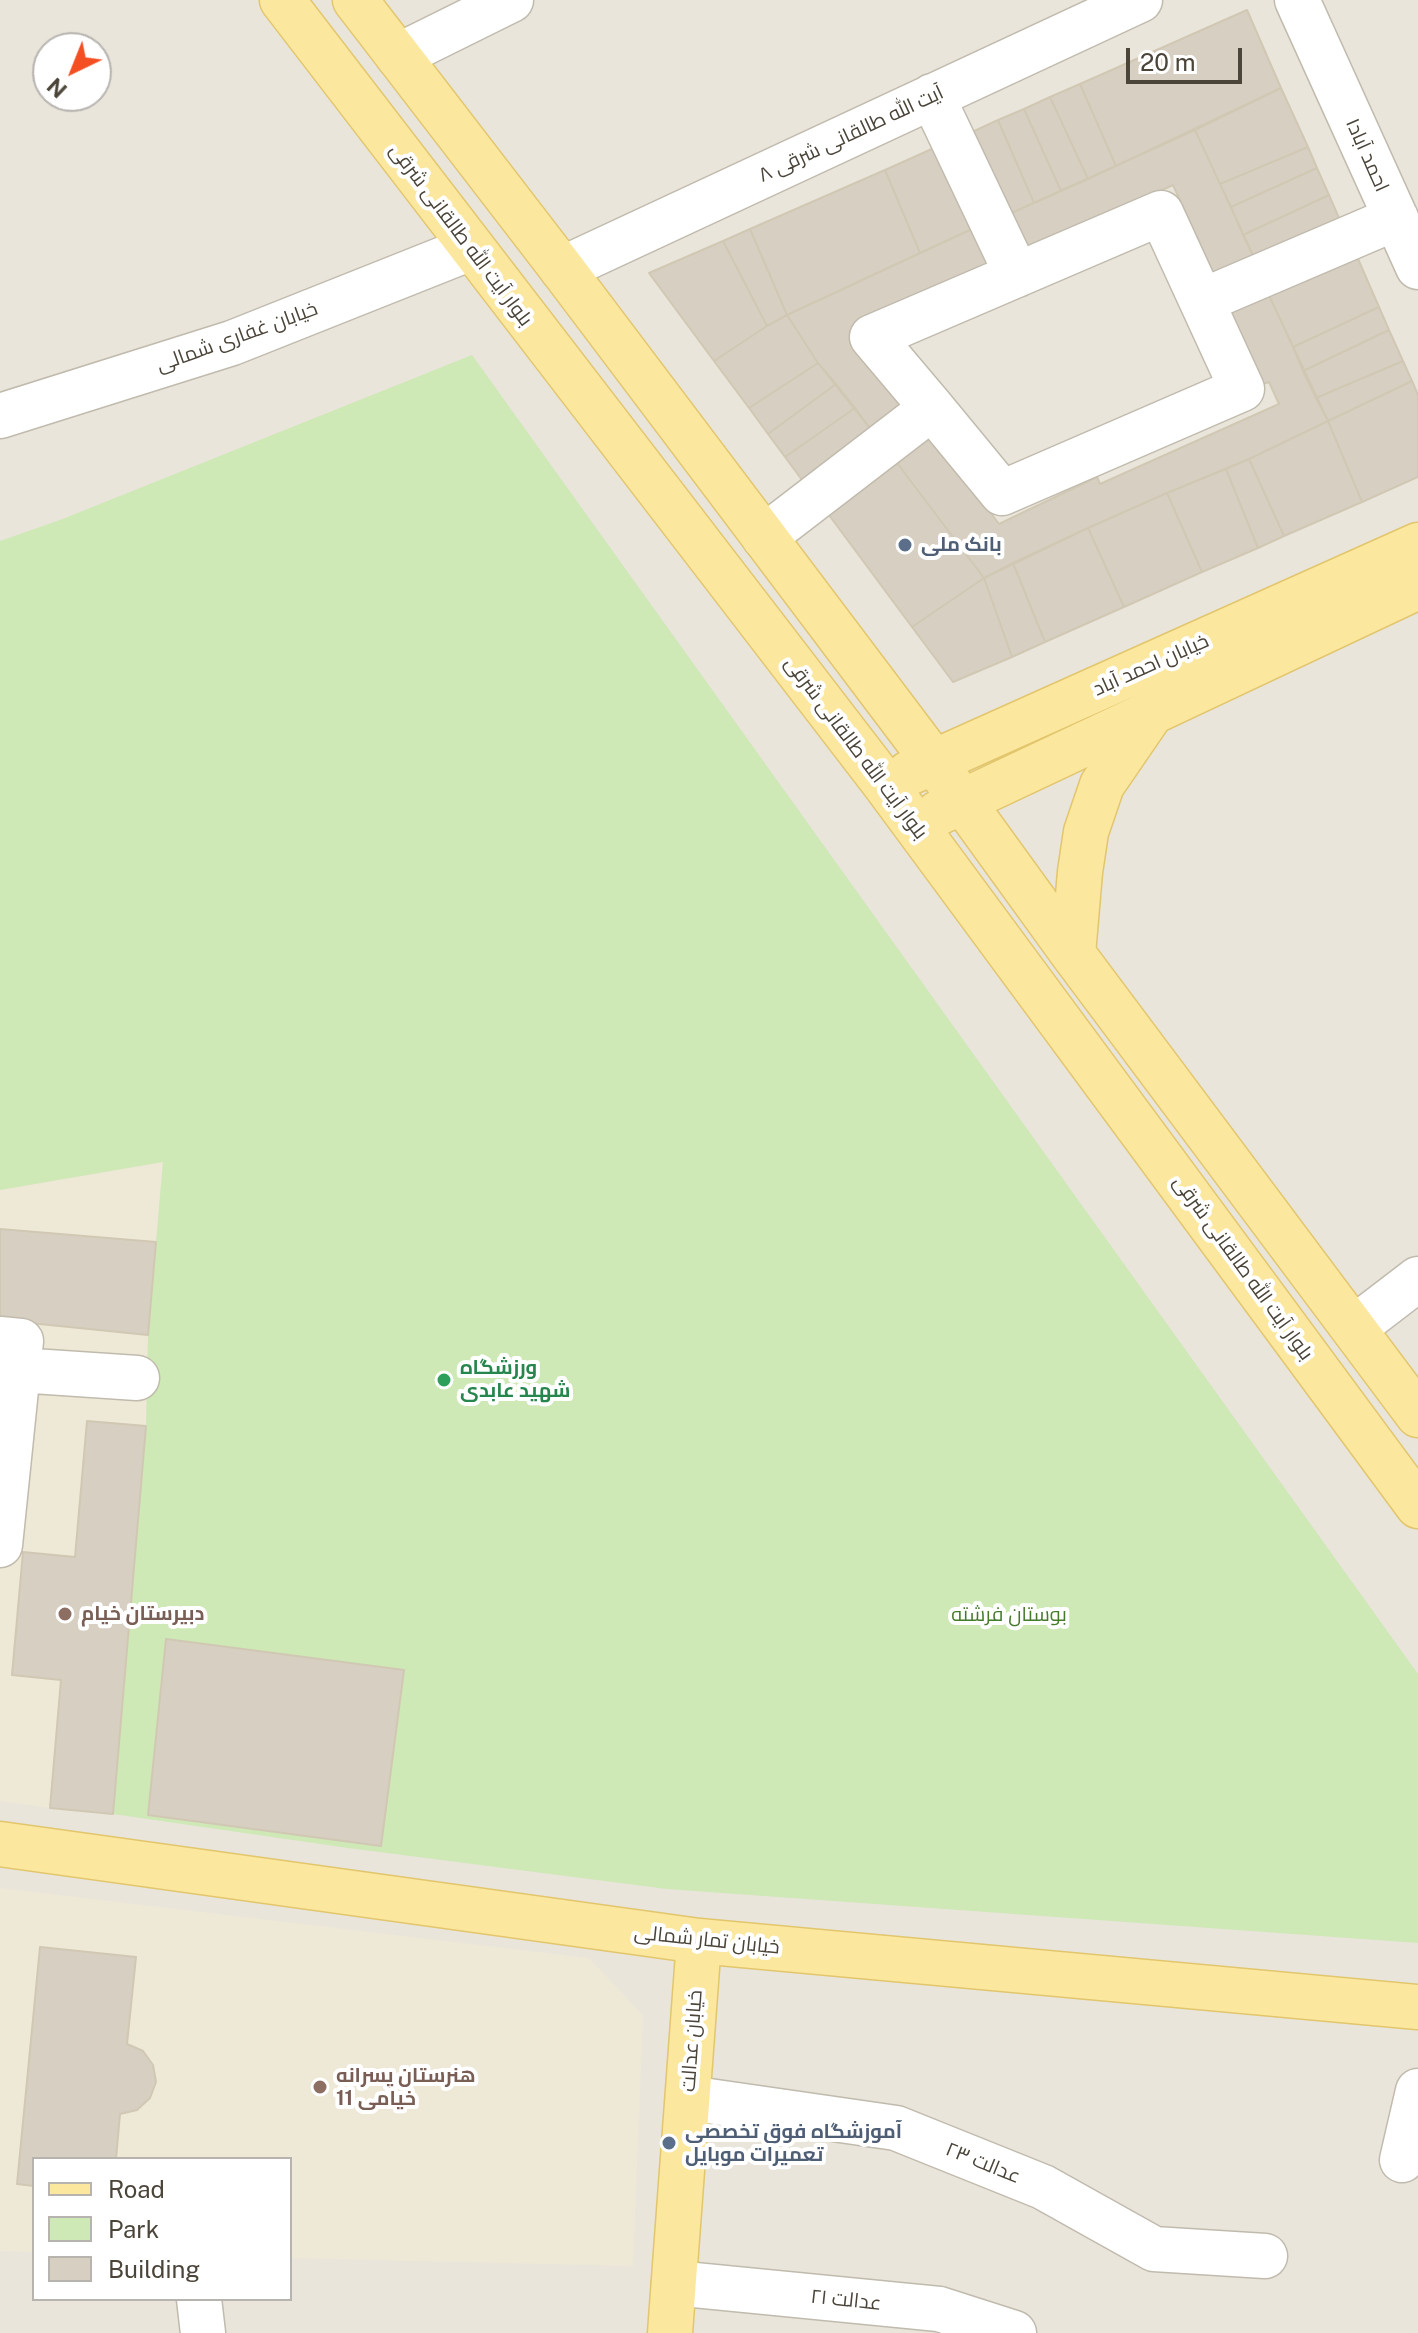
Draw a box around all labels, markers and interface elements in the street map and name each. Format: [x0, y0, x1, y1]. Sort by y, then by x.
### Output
north arrow [32, 32, 112, 112]
scale bar [1130, 32, 1246, 82]
text: 20 m [1140, 48, 1196, 76]
text: N [42, 73, 72, 103]
street label: آیت الله طالقانی شرقی ۸ [755, 81, 947, 187]
street label: احمد آباد۱ [1340, 114, 1394, 196]
street label: بلوار آیت الله طالقانی شرقی [384, 139, 538, 331]
street label: خیابان غفاری شمالی [153, 297, 321, 377]
place label: بانک ملی [921, 533, 1002, 557]
marker: بانک ملی [896, 536, 914, 554]
street label: خیابان احمد آباد [1089, 629, 1213, 701]
street label: بلوار آیت الله طالقانی شرقی [779, 652, 933, 844]
street label: بلوار آیت الله طالقانی شرقی [1168, 1171, 1318, 1365]
place label: ورزشگاه شهید عابدی [460, 1356, 570, 1403]
marker: ورزشگاه شهید عابدی [435, 1371, 453, 1389]
place label: دبیرستان خیام [81, 1602, 204, 1626]
park label: بوستان فرشته [951, 1603, 1067, 1627]
marker: دبیرستان خیام [56, 1605, 74, 1623]
street label: خیابان تمار شمالی [633, 1920, 781, 1960]
street label: خیابان عدالت [676, 1989, 708, 2093]
place label: هنرستان پسرانه خیامی 11 [336, 2064, 475, 2111]
marker: هنرستان پسرانه خیامی 11 [311, 2078, 329, 2096]
place label: آموزشگاه فوق تخصصی تعمیرات موبایل [685, 2120, 902, 2167]
marker: آموزشگاه فوق تخصصی تعمیرات موبایل [660, 2134, 678, 2152]
street label: عدالت ۲۳ [942, 2137, 1024, 2189]
legend [32, 2157, 292, 2301]
text: Road [108, 2175, 165, 2203]
text: Park [108, 2215, 159, 2243]
text: Building [108, 2255, 200, 2283]
street label: عدالت ۲۱ [809, 2284, 883, 2316]

